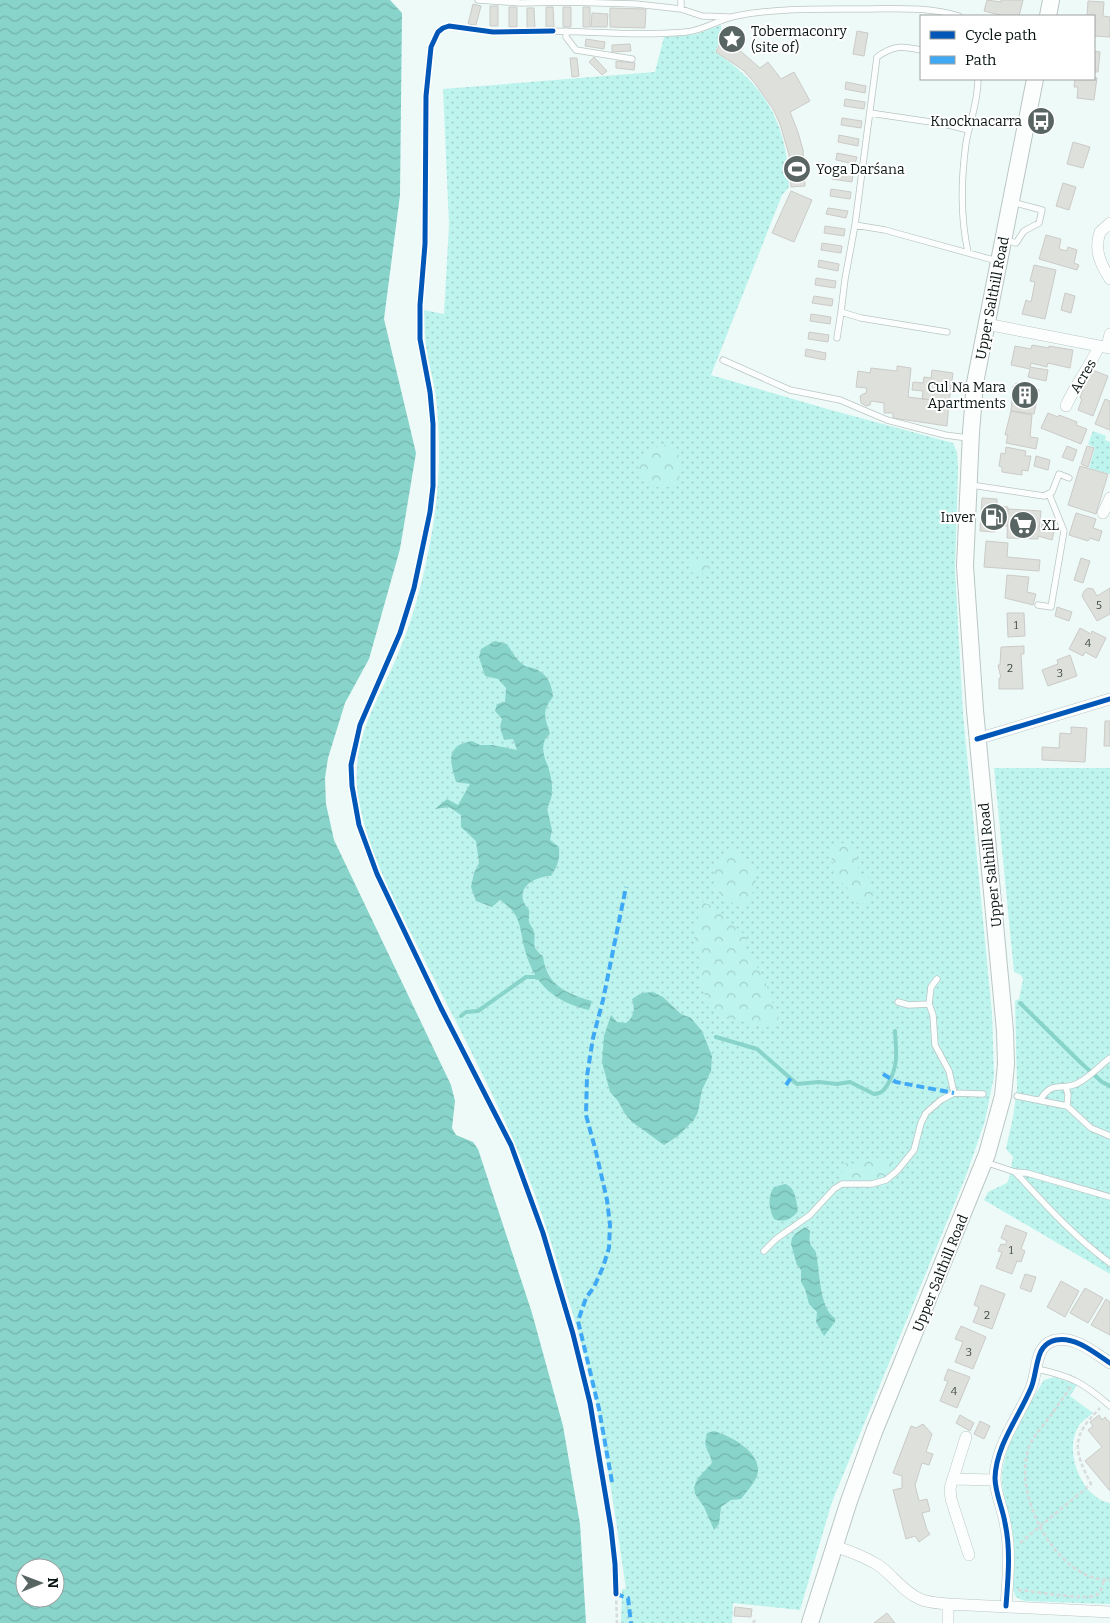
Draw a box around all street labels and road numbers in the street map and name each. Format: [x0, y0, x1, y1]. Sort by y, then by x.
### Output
street label: Upper Salthill Road [972, 235, 1013, 361]
street label: Acres [1067, 356, 1100, 396]
street label: Upper Salthill Road [976, 802, 1005, 928]
street label: Upper Salthill Road [909, 1212, 972, 1334]

